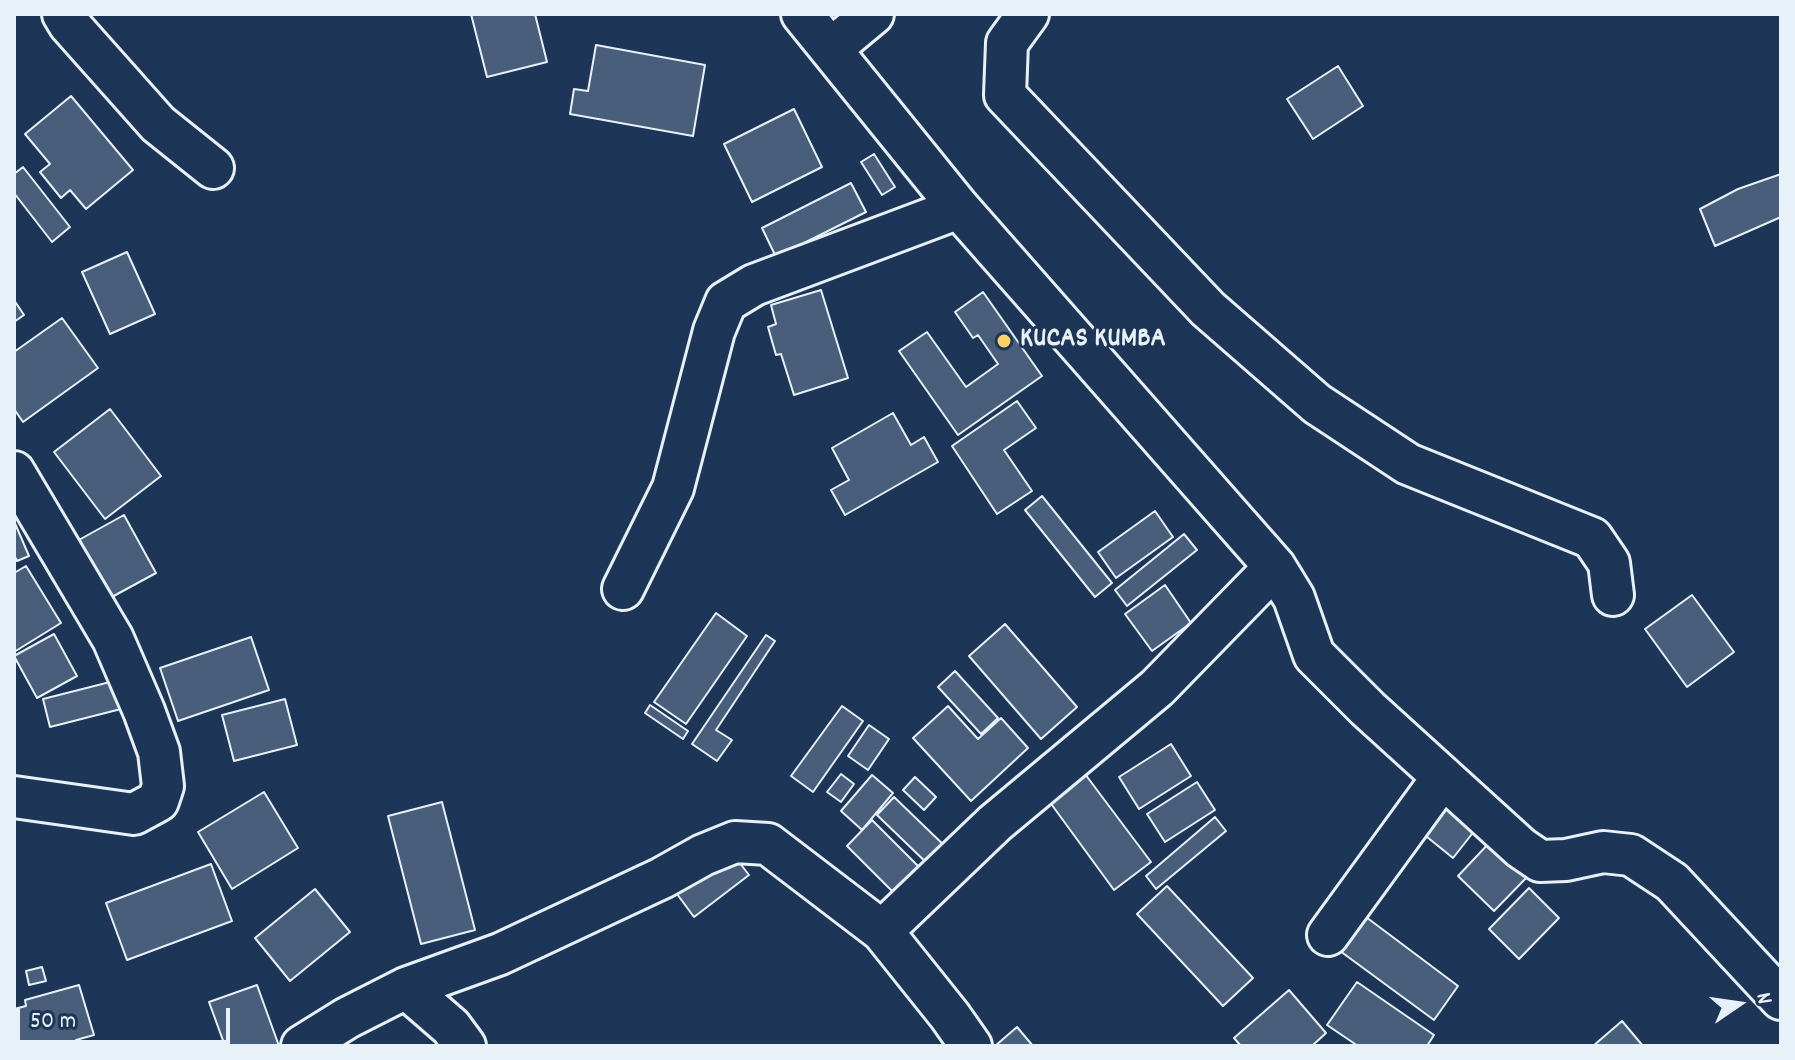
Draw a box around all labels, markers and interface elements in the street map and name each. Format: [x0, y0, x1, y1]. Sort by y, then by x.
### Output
place label: KUCAS KUMBA [1020, 324, 1166, 358]
marker: KUCAS KUMBA [995, 332, 1013, 350]
north arrow [1699, 964, 1779, 1044]
text: N [1747, 990, 1779, 1007]
scale bar [20, 992, 234, 1042]
text: 50 m [30, 1005, 76, 1039]

